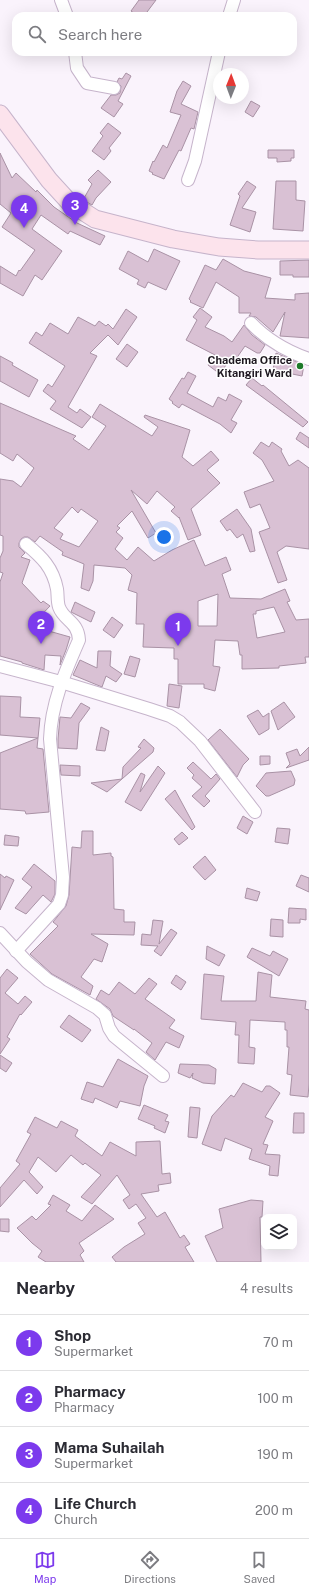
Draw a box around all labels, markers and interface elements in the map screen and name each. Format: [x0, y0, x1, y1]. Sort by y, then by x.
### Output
search box [12, 12, 297, 56]
icon: search [26, 23, 48, 45]
text: Search here [58, 26, 142, 43]
north arrow [213, 68, 249, 104]
pin: 3 [62, 192, 88, 225]
pin: 4 [11, 195, 37, 228]
place label: Chadema Office Kitangiri Ward [208, 354, 292, 379]
marker: Chadema Office Kitangiri Ward [295, 361, 305, 371]
your location [154, 527, 174, 547]
pin: 2 [28, 611, 54, 644]
pin: 1 [165, 613, 191, 646]
map controls [261, 1214, 297, 1250]
button: layers [261, 1214, 297, 1250]
text: Nearby [16, 1278, 75, 1298]
text: 4 results [240, 1281, 293, 1296]
text: Shop [54, 1327, 91, 1344]
text: 1 [26, 1335, 32, 1350]
text: 70 m [263, 1335, 293, 1350]
text: Supermarket [54, 1344, 133, 1359]
text: Pharmacy [54, 1383, 126, 1400]
text: 2 [25, 1391, 33, 1406]
text: 100 m [257, 1391, 293, 1406]
text: Pharmacy [54, 1400, 114, 1415]
text: Mama Suhailah [54, 1439, 164, 1456]
text: 3 [25, 1447, 33, 1462]
text: 190 m [257, 1447, 293, 1462]
text: Supermarket [54, 1456, 133, 1471]
text: Life Church [54, 1495, 136, 1512]
text: 4 [25, 1503, 33, 1518]
text: 200 m [255, 1503, 293, 1518]
text: Church [54, 1512, 98, 1527]
tab: Map [34, 1549, 56, 1585]
tab: Directions [124, 1549, 176, 1585]
tab: Saved [244, 1549, 275, 1585]

